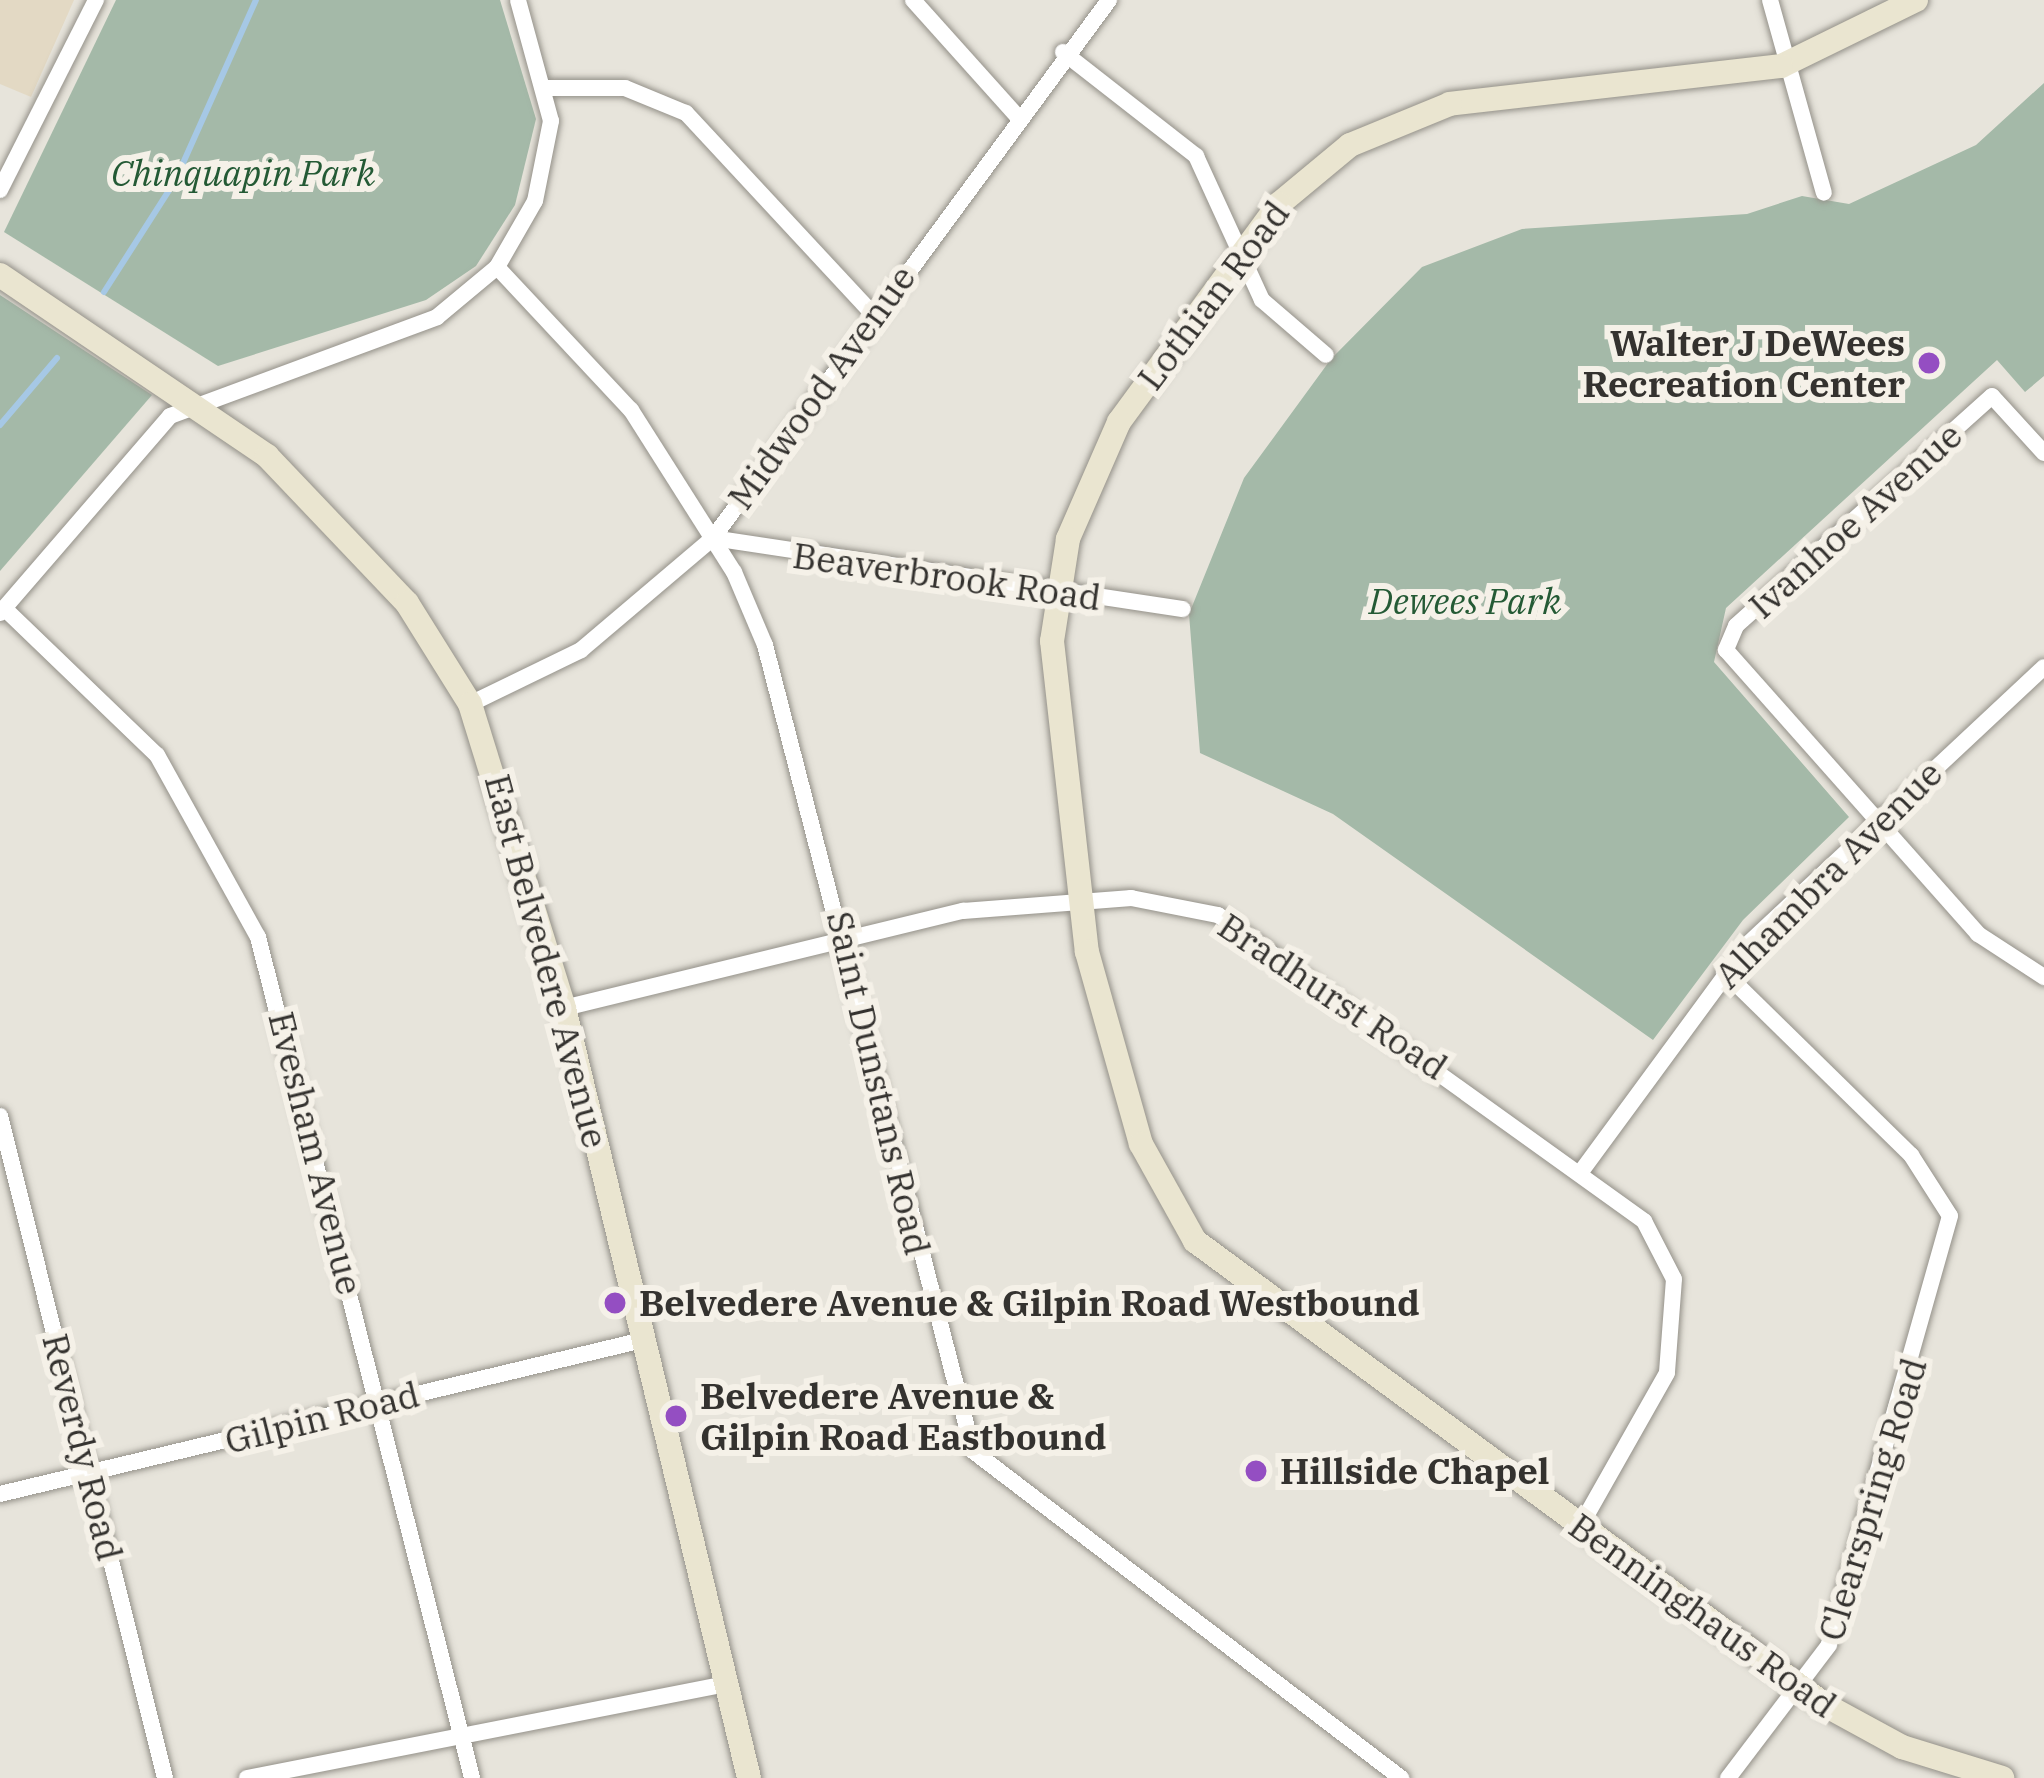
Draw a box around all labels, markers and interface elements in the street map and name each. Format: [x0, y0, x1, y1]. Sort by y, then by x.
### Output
park label: Chinquapin Park [111, 151, 375, 195]
street label: Lothian Road [1128, 192, 1298, 398]
street label: Midwood Avenue [718, 257, 924, 517]
place label: Walter J DeWees Recreation Center [1582, 320, 1905, 405]
marker: Walter J DeWees Recreation Center [1916, 350, 1942, 376]
street label: Ivanhoe Avenue [1740, 413, 1970, 627]
street label: Beaverbrook Road [790, 533, 1104, 619]
park label: Dewees Park [1369, 579, 1561, 623]
street label: Alhambra Avenue [1705, 751, 1951, 997]
street label: East Belvedere Avenue [476, 769, 618, 1153]
street label: Bradhurst Road [1210, 904, 1456, 1088]
street label: Saint Dunstans Road [818, 907, 940, 1259]
street label: Evesham Avenue [260, 1007, 372, 1299]
place label: Belvedere Avenue & Gilpin Road Westbound [639, 1281, 1420, 1325]
marker: Belvedere Avenue & Gilpin Road Westbound [602, 1290, 628, 1316]
street label: Reverdy Road [34, 1329, 132, 1565]
street label: Clearspring Road [1808, 1353, 1936, 1645]
street label: Gilpin Road [220, 1372, 424, 1462]
place label: Belvedere Avenue & Gilpin Road Eastbound [700, 1373, 1107, 1458]
marker: Belvedere Avenue & Gilpin Road Eastbound [663, 1403, 689, 1429]
place label: Hillside Chapel [1280, 1449, 1550, 1493]
marker: Hillside Chapel [1243, 1458, 1269, 1484]
street label: Benninghaus Road [1561, 1504, 1845, 1726]

